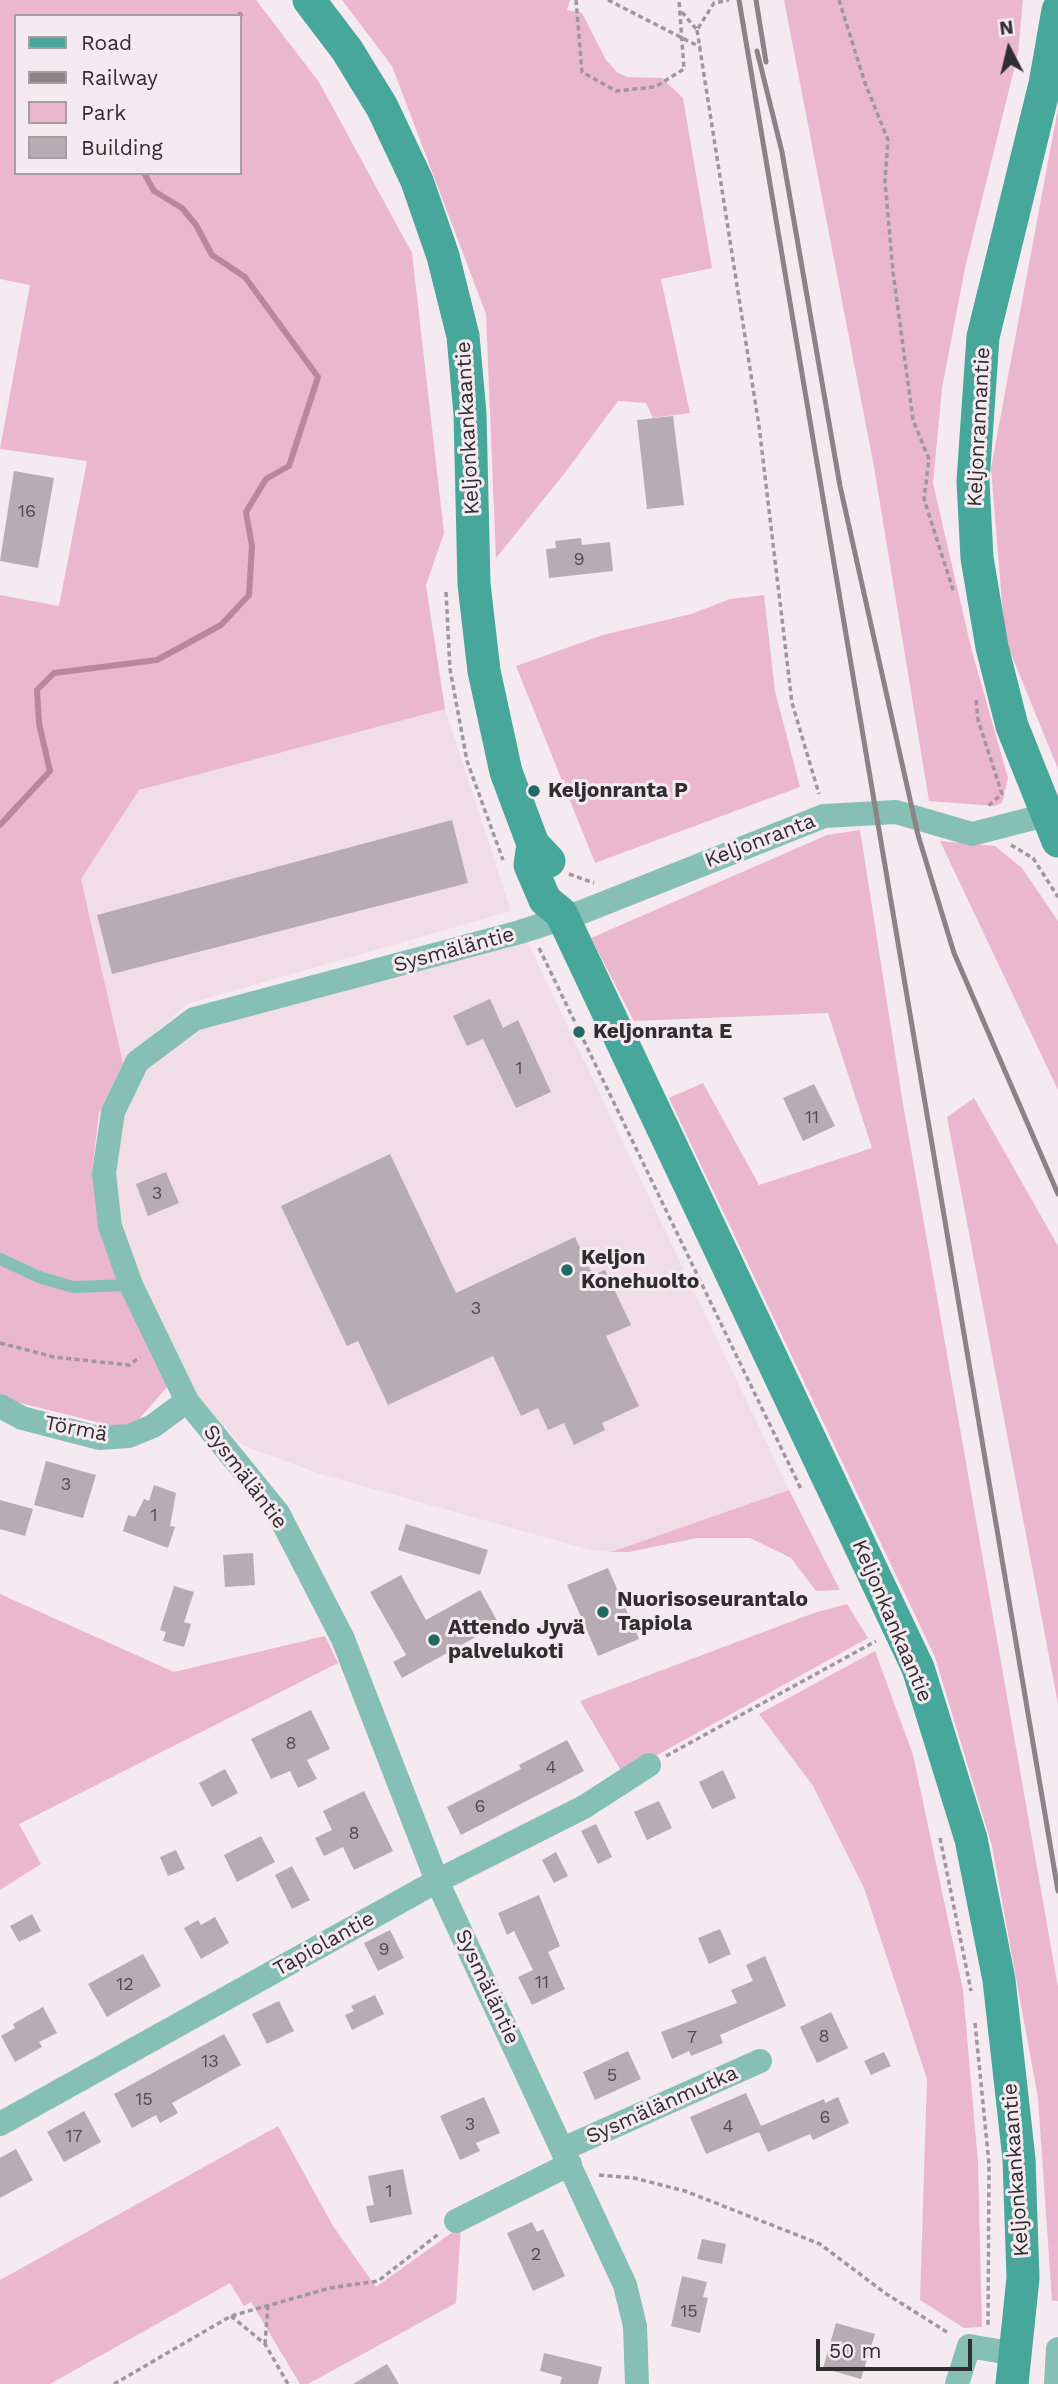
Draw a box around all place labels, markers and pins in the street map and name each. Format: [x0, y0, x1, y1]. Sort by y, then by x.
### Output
place label: Keljonranta P [548, 778, 688, 804]
marker: Keljonranta P [526, 783, 542, 799]
place label: Keljonranta E [593, 1019, 732, 1045]
marker: Keljonranta E [571, 1024, 587, 1040]
place label: Keljon Konehuolto [581, 1245, 699, 1295]
marker: Keljon Konehuolto [559, 1262, 575, 1278]
place label: Nuorisoseurantalo Tapiola [617, 1587, 808, 1637]
marker: Nuorisoseurantalo Tapiola [595, 1604, 611, 1620]
place label: Attendo Jyvä palvelukoti [448, 1615, 585, 1665]
marker: Attendo Jyvä palvelukoti [426, 1632, 442, 1648]

